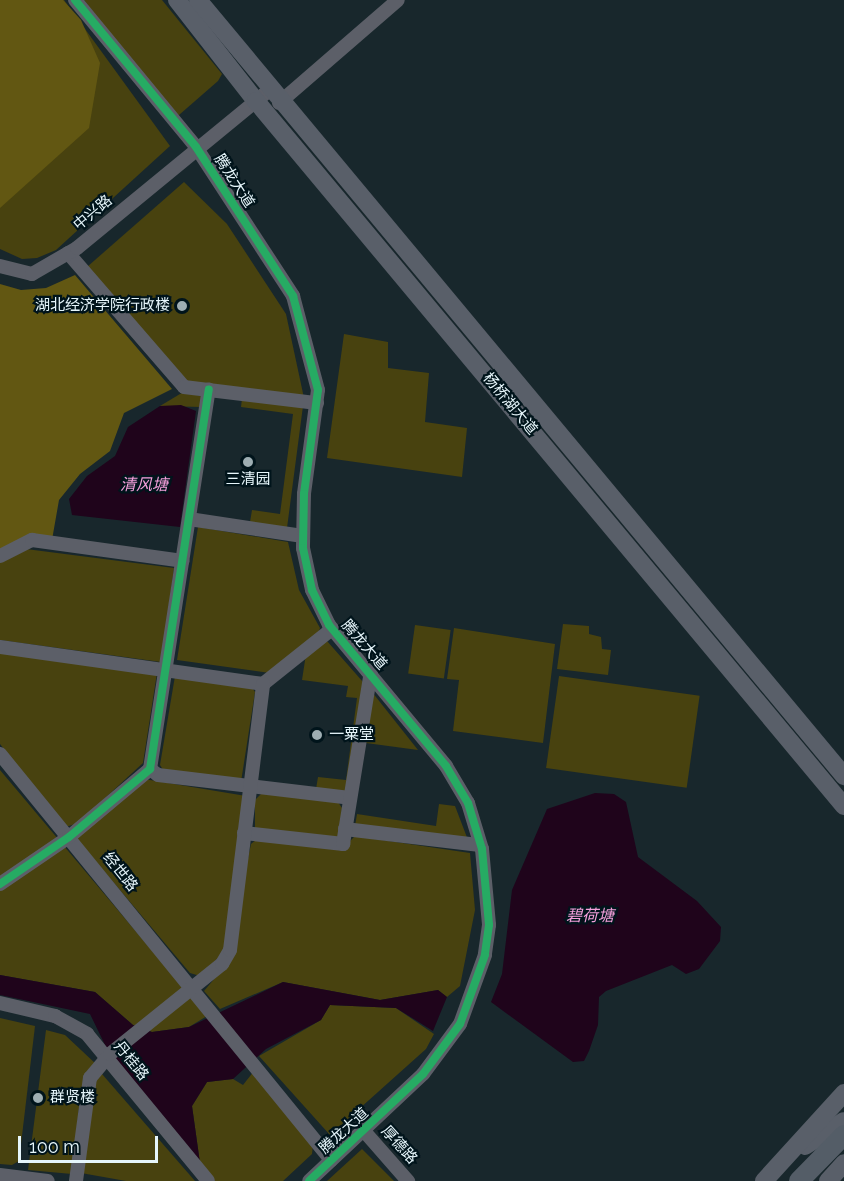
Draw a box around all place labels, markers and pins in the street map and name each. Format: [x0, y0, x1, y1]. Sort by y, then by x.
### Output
place label: 湖北经济学院行政楼 [35, 297, 170, 315]
marker: 湖北经济学院行政楼 [175, 299, 189, 313]
marker: 三清园 [241, 455, 255, 469]
place label: 三清园 [226, 471, 270, 489]
place label: 一粟堂 [329, 726, 374, 744]
marker: 一粟堂 [310, 728, 324, 742]
place label: 群贤楼 [50, 1089, 95, 1107]
marker: 群贤楼 [31, 1091, 45, 1105]

